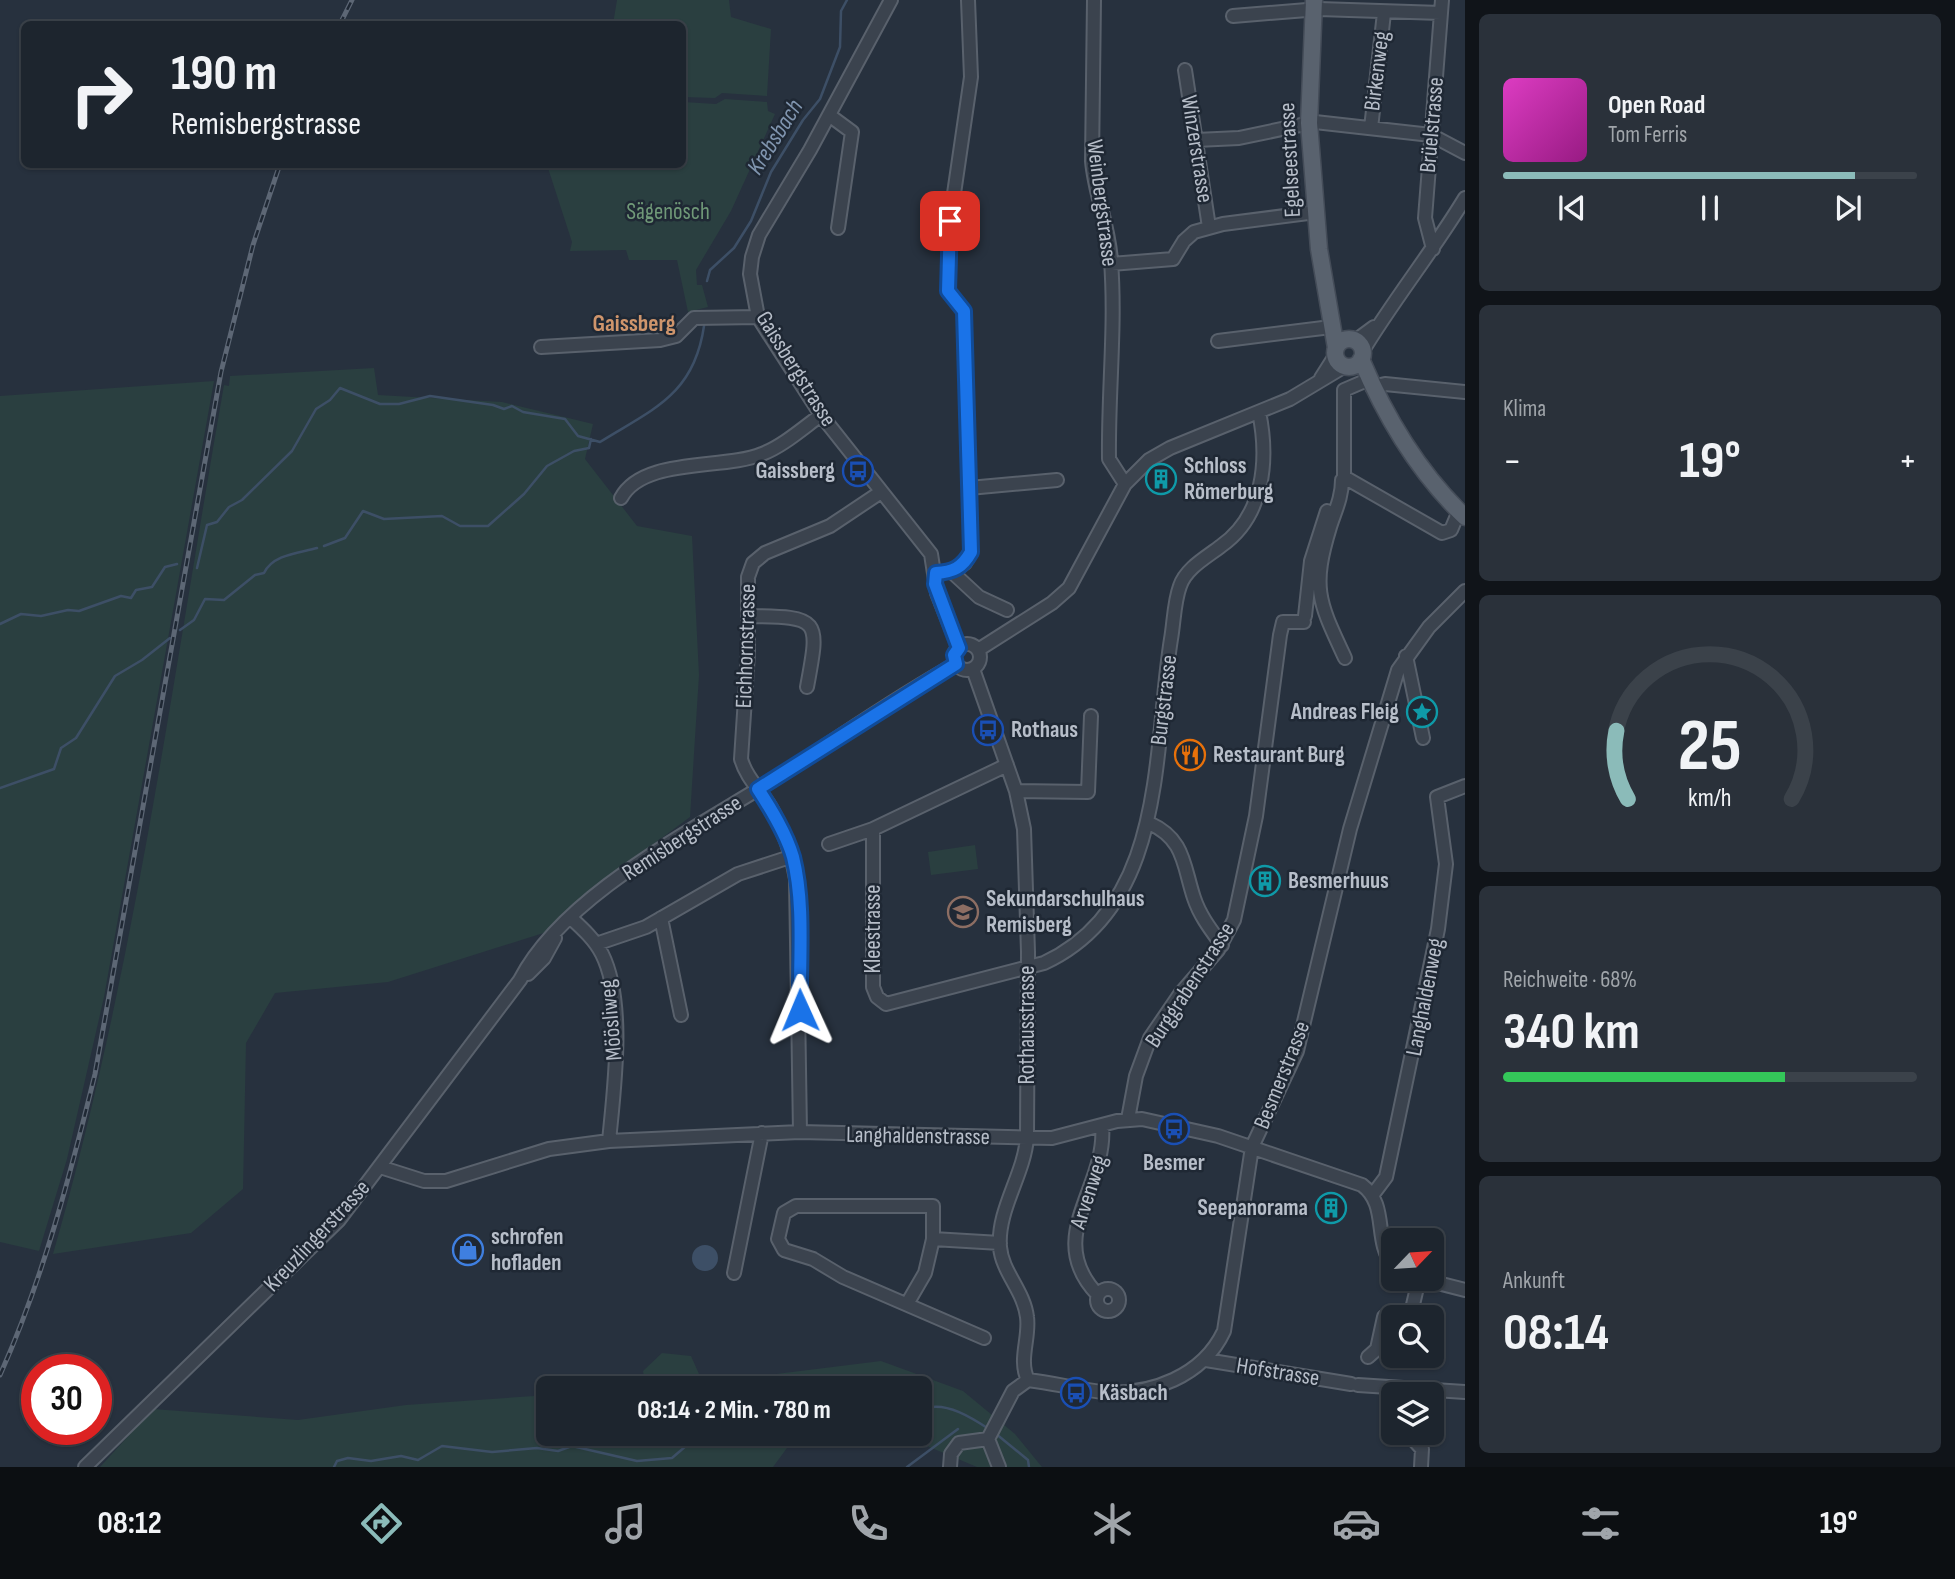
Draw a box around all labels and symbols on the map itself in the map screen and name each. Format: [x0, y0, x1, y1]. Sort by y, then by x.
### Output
street label: Birkenweg [1358, 30, 1396, 112]
street label: Brüelstrasse [1414, 76, 1450, 174]
street label: Winzerstrasse [1175, 93, 1219, 205]
water label: Krebsbach [741, 94, 809, 180]
street label: Egelseestrasse [1273, 102, 1307, 218]
street label: Weinbergstrasse [1080, 138, 1124, 268]
pin [920, 191, 980, 251]
park label: Sägenösch [626, 198, 710, 226]
street label: Gaissbergstrasse [750, 306, 842, 432]
district label: Gaissberg [592, 309, 676, 338]
place label: Schloss Römerburg [1184, 452, 1274, 506]
bus stop icon: Gaissberg [841, 454, 875, 488]
place label: Gaissberg [755, 457, 835, 485]
building icon: Schloss Römerburg [1144, 462, 1178, 496]
street label: Eichhornstrasse [730, 583, 762, 709]
street label: Burgstrasse [1145, 653, 1183, 747]
place icon: Andreas Fleig [1405, 695, 1439, 729]
place label: Andreas Fleig [1290, 698, 1399, 726]
bus stop icon: Rothaus [971, 713, 1005, 747]
place label: Rothaus [1011, 716, 1078, 744]
restaurant icon: Restaurant Burg [1173, 738, 1207, 772]
place label: Restaurant Burg [1213, 741, 1345, 769]
street label: Remisbergstrasse [617, 789, 747, 887]
building icon: Besmerhuus [1248, 864, 1282, 898]
place label: Besmerhuus [1288, 867, 1389, 895]
street label: Kleestrasse [859, 884, 887, 974]
place label: Sekundarschulhaus Remisberg [986, 885, 1145, 939]
school or university icon: Sekundarschulhaus Remisberg [946, 895, 980, 929]
street label: Burggrabenstrasse [1139, 917, 1241, 1053]
street label: Langhaldenweg [1400, 936, 1450, 1058]
street label: Rothausstrasse [1013, 965, 1041, 1085]
position arrow [763, 973, 837, 1047]
street label: Möösliweg [594, 978, 628, 1062]
street label: Besmerstrasse [1248, 1017, 1316, 1133]
bus stop icon: Besmer [1157, 1112, 1191, 1146]
street label: Langhaldenstrasse [846, 1121, 990, 1151]
place label: Besmer [1143, 1149, 1205, 1177]
street label: Arvenweg [1064, 1151, 1114, 1233]
street label: Kreuzlingerstrasse [258, 1174, 376, 1298]
building icon: Seepanorama [1314, 1191, 1348, 1225]
place label: Seepanorama [1197, 1194, 1308, 1222]
place label: schrofen hofladen [491, 1223, 563, 1277]
north arrow [1381, 1228, 1444, 1292]
shop icon: schrofen hofladen [451, 1233, 485, 1267]
street label: Hofstrasse [1234, 1352, 1322, 1392]
speed limit sign: 30 [21, 1354, 112, 1445]
bus stop icon: Käsbach [1059, 1376, 1093, 1410]
place label: Käsbach [1099, 1379, 1168, 1407]

